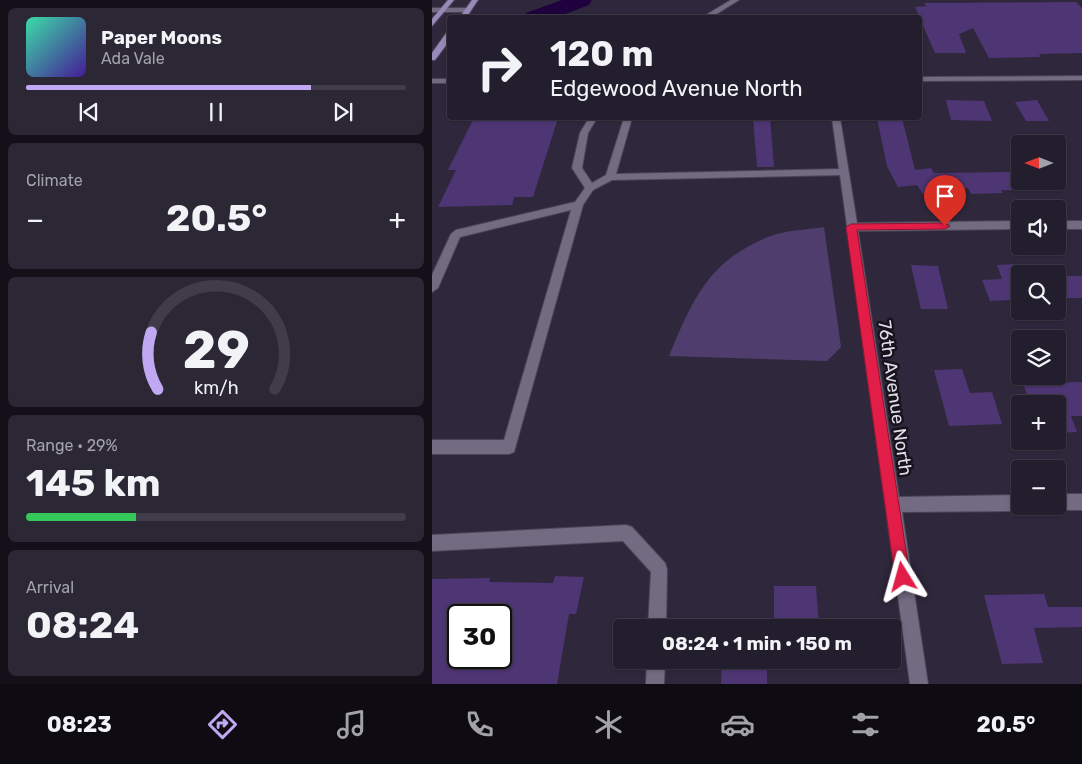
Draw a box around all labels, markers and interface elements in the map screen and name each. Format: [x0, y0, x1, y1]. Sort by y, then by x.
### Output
text: Paper Moons [101, 26, 222, 49]
text: 120 m [550, 33, 653, 75]
icon: right [467, 35, 532, 100]
text: Ada Vale [101, 49, 165, 68]
text: Edgewood Avenue North [550, 75, 803, 102]
icon: previous [75, 98, 103, 126]
icon: pause [202, 98, 230, 126]
icon: next [329, 98, 357, 126]
north arrow [1011, 135, 1066, 190]
map controls [1011, 135, 1066, 515]
text: Climate [26, 171, 83, 190]
pin [924, 175, 966, 226]
icon: arrive [931, 182, 959, 210]
text: 20.5° [166, 195, 267, 241]
button: sound [1011, 200, 1066, 255]
text: − [26, 203, 44, 236]
text: + [389, 203, 406, 236]
button: search [1011, 265, 1066, 320]
text: 29 [182, 319, 250, 381]
street label: 76th Avenue North [873, 319, 917, 477]
button: layers [1011, 330, 1066, 385]
text: km/h [194, 377, 238, 398]
button: + [1011, 395, 1066, 450]
text: Range · 29% [26, 436, 118, 455]
text: 145 km [26, 460, 161, 506]
button: − [1011, 460, 1066, 515]
position arrow [876, 550, 928, 602]
text: Arrival [26, 578, 74, 597]
text: 08:24 [26, 602, 139, 648]
speed limit sign: 30 [447, 604, 512, 669]
text: 08:24 · 1 min · 150 m [662, 632, 852, 655]
icon: directions [205, 707, 240, 742]
icon: music [334, 707, 369, 742]
icon: phone [462, 707, 497, 742]
icon: climate [591, 707, 626, 742]
icon: car [720, 707, 755, 742]
icon: filters [848, 707, 883, 742]
text: 08:23 [47, 711, 112, 738]
text: 20.5° [977, 711, 1035, 738]

